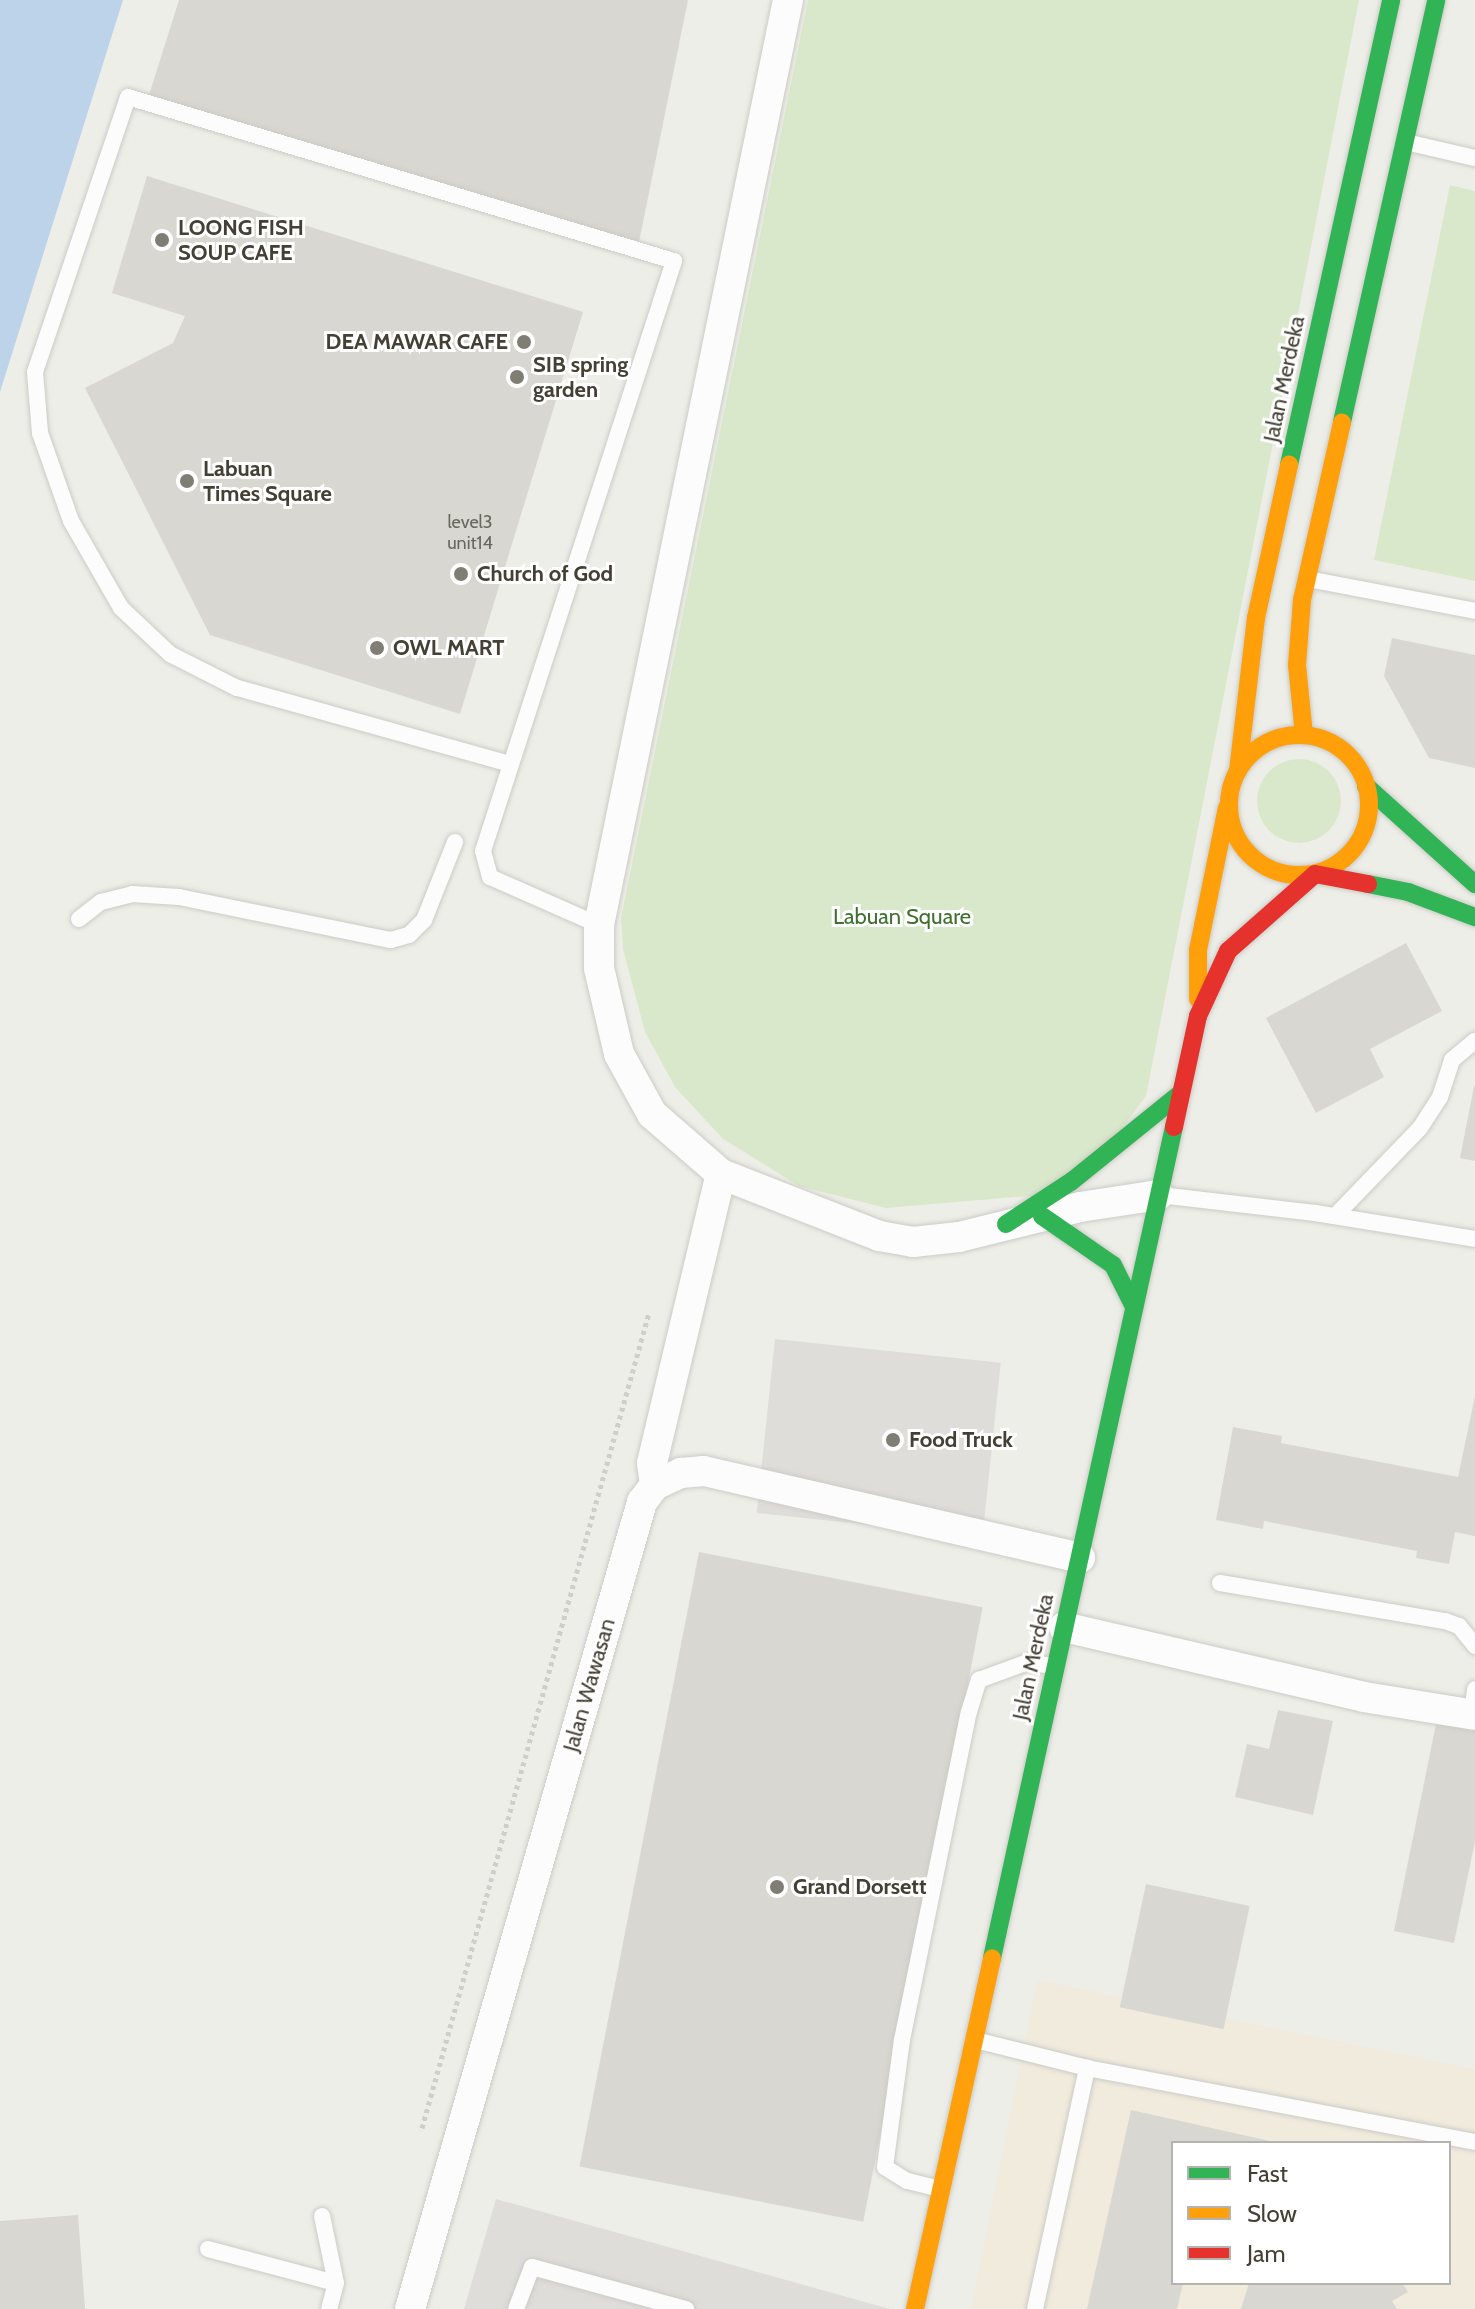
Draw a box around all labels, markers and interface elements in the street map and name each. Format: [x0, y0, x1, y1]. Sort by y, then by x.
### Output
place label: LOONG FISH SOUP CAFE [178, 214, 304, 266]
marker: LOONG FISH SOUP CAFE [153, 231, 171, 249]
street label: Jalan Merdeka [1258, 314, 1310, 444]
place label: DEA MAWAR CAFE [326, 329, 508, 355]
marker: DEA MAWAR CAFE [515, 333, 533, 351]
place label: SIB spring garden [533, 351, 628, 402]
marker: SIB spring garden [508, 368, 526, 386]
place label: Labuan Times Square [203, 455, 332, 506]
marker: Labuan Times Square [178, 472, 196, 490]
house number: level3 unit14 [447, 512, 493, 554]
place label: Church of God [477, 561, 613, 587]
marker: Church of God [452, 565, 470, 583]
place label: OWL MART [393, 635, 505, 661]
marker: OWL MART [368, 639, 386, 657]
park label: Labuan Square [833, 904, 971, 930]
place label: Food Truck [909, 1427, 1013, 1453]
marker: Food Truck [884, 1431, 902, 1449]
street label: Jalan Merdeka [1007, 1592, 1059, 1722]
street label: Jalan Wawasan [557, 1615, 621, 1755]
place label: Grand Dorsett [793, 1874, 926, 1900]
marker: Grand Dorsett [768, 1878, 786, 1896]
legend [1171, 2141, 1451, 2285]
text: Fast [1247, 2159, 1288, 2188]
text: Slow [1247, 2199, 1297, 2228]
text: Jam [1247, 2239, 1285, 2268]

